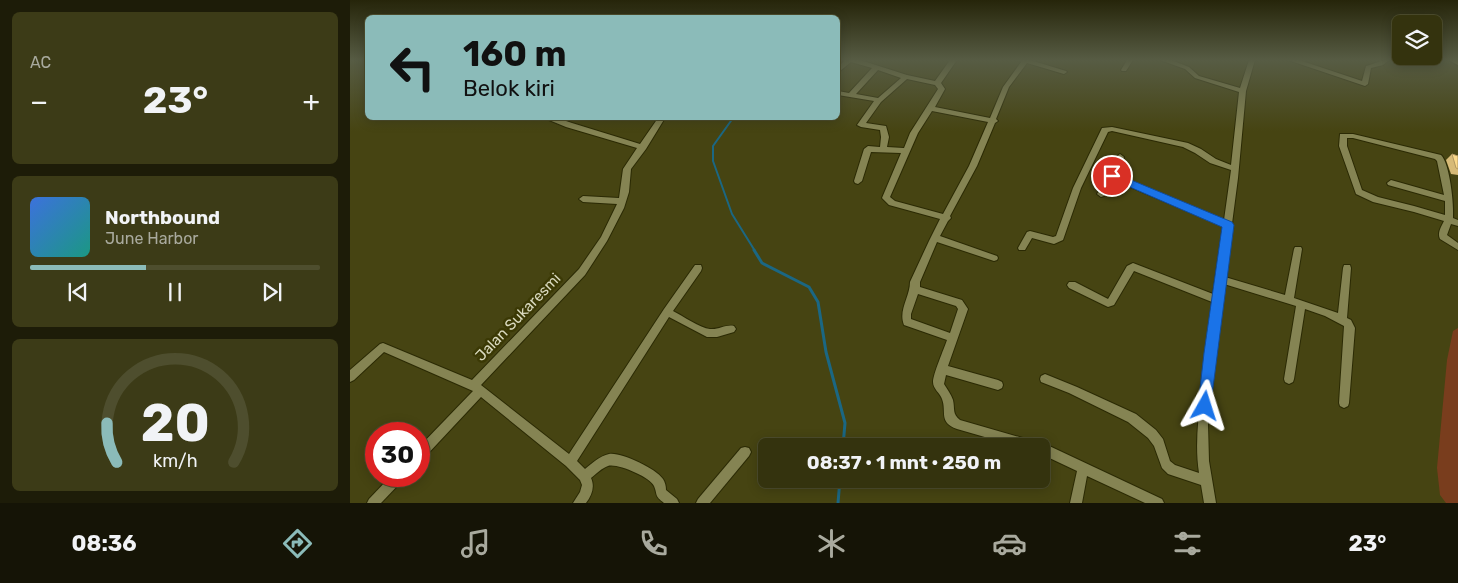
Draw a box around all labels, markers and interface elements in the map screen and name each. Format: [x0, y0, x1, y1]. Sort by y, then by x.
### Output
map controls [1392, 15, 1442, 65]
button: layers [1392, 15, 1442, 65]
text: 160 m [463, 33, 567, 75]
icon: left [380, 35, 445, 100]
text: AC [30, 53, 51, 72]
text: Belok kiri [463, 75, 555, 102]
text: 23° [143, 77, 208, 123]
text: − [30, 85, 48, 118]
text: + [303, 85, 320, 118]
pin [1091, 155, 1133, 197]
icon: arrive [1098, 162, 1126, 190]
text: Northbound [105, 206, 220, 229]
text: June Harbor [105, 229, 198, 248]
street label: Jalan Sukaresmi [472, 269, 564, 365]
icon: previous [64, 278, 92, 306]
icon: pause [161, 278, 189, 306]
icon: next [258, 278, 286, 306]
position arrow [1178, 379, 1230, 431]
text: 20 [140, 392, 210, 454]
speed limit sign: 30 [365, 422, 430, 487]
text: km/h [153, 450, 197, 471]
text: 08:37 · 1 mnt · 250 m [807, 451, 1001, 474]
icon: directions [280, 526, 315, 561]
icon: music [458, 526, 493, 561]
icon: phone [636, 526, 671, 561]
icon: climate [814, 526, 849, 561]
icon: car [992, 526, 1027, 561]
icon: filters [1170, 526, 1205, 561]
text: 08:36 [72, 530, 137, 557]
text: 23° [1349, 530, 1386, 557]

